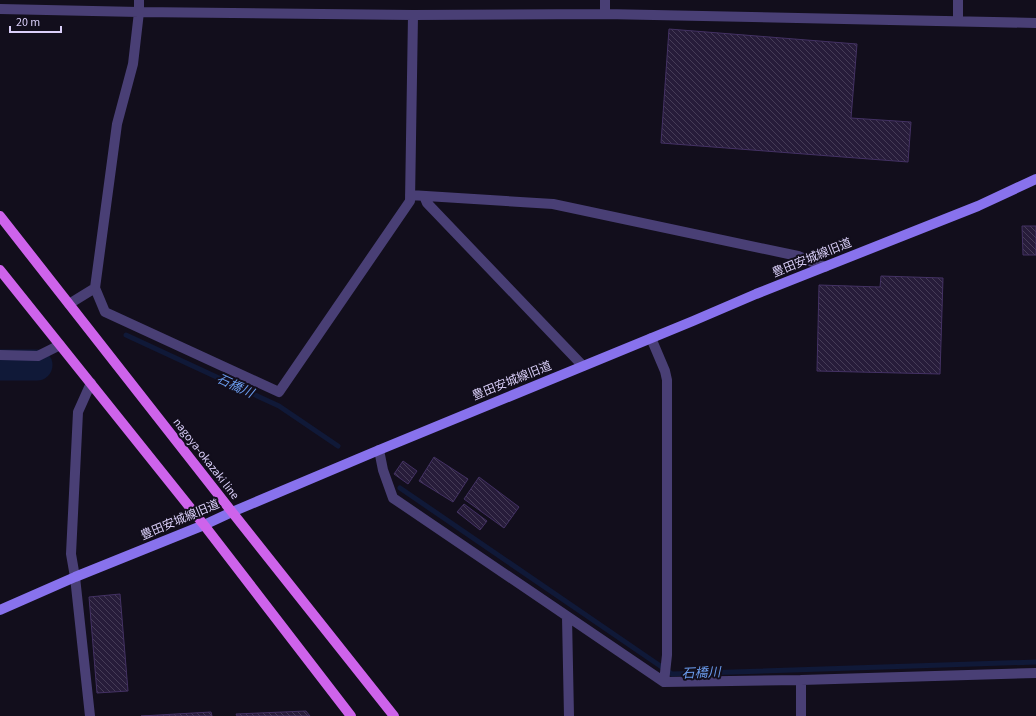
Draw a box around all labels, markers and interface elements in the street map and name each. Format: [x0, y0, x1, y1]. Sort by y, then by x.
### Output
scale bar [10, 8, 61, 34]
text: 20 m [16, 14, 40, 31]
street label: 豊田安城線旧道 [770, 234, 854, 282]
street label: 豊田安城線旧道 [470, 357, 554, 405]
water label: 石橋川 [214, 370, 258, 403]
street label: nagoya-okazaki line [169, 415, 243, 503]
street label: 豊田安城線旧道 [138, 496, 222, 544]
water label: 石橋川 [681, 663, 723, 683]

